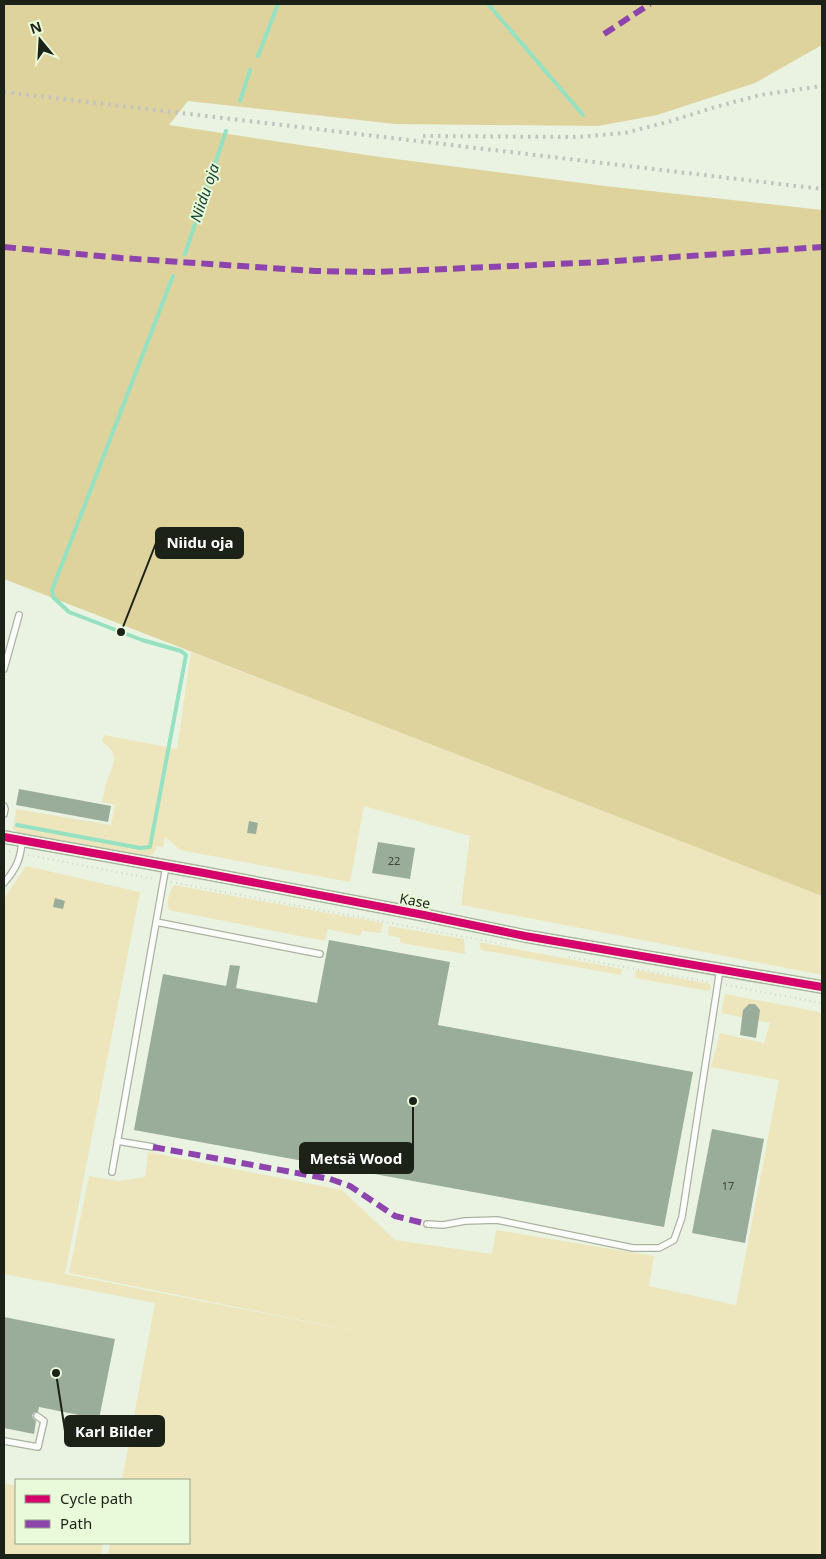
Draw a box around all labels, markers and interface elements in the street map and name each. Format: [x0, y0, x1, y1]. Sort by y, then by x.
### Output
north arrow [15, 15, 65, 65]
text: N [27, 16, 44, 38]
water label: Niidu oja [185, 160, 224, 225]
callout: Niidu oja [156, 528, 243, 558]
text: Niidu oja [166, 532, 234, 552]
house number: 22 [388, 853, 400, 868]
street label: Kase [398, 888, 432, 913]
callout: Metsä Wood [300, 1143, 413, 1173]
text: Metsä Wood [310, 1148, 402, 1168]
house number: 17 [722, 1178, 734, 1193]
callout: Karl Bilder [65, 1416, 164, 1446]
text: Karl Bilder [75, 1421, 153, 1441]
legend [15, 1479, 190, 1544]
text: Cycle path [60, 1488, 133, 1508]
text: Path [60, 1513, 92, 1533]

